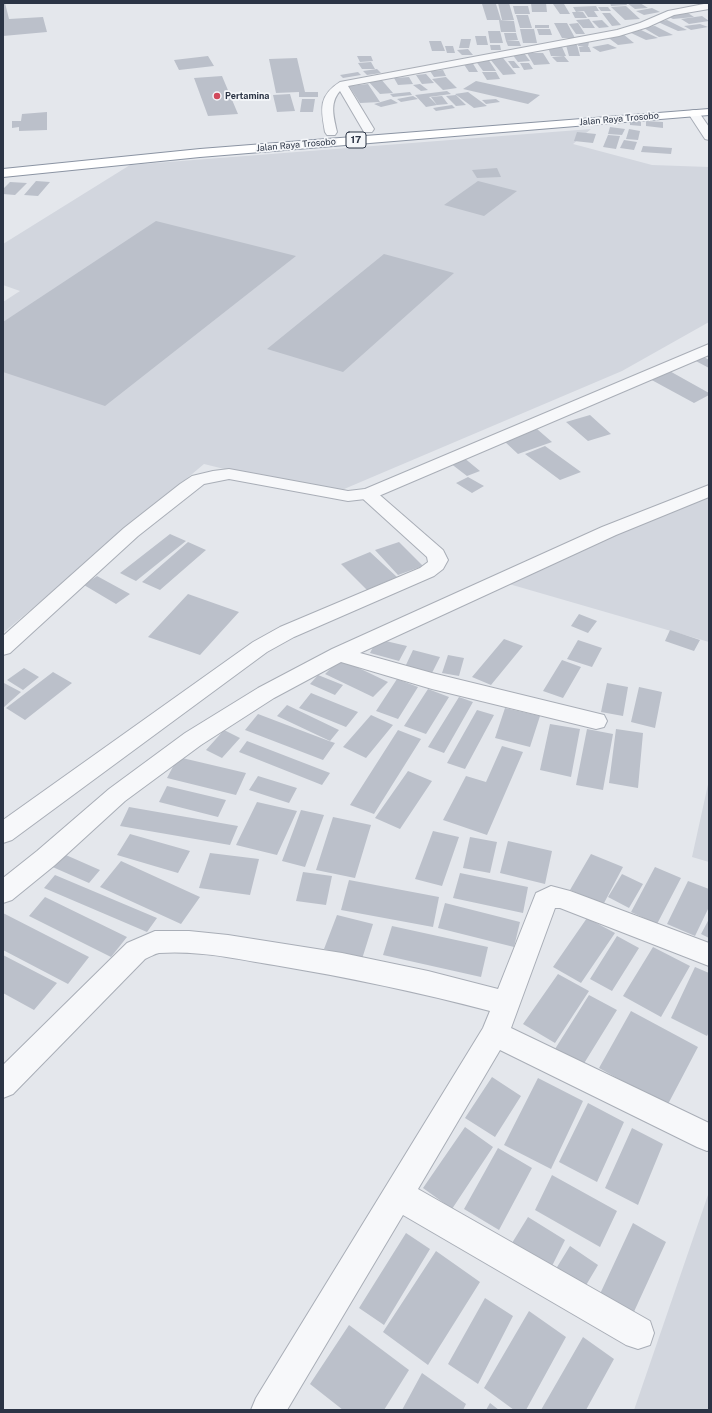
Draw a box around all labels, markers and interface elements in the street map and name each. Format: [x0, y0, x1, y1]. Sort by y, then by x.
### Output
marker: Pertamina [212, 91, 222, 101]
place label: Pertamina [225, 91, 269, 101]
street label: Jalan Raya Trosobo [579, 110, 659, 128]
road number: 17 [346, 132, 366, 148]
street label: Jalan Raya Trosobo [256, 136, 336, 154]

